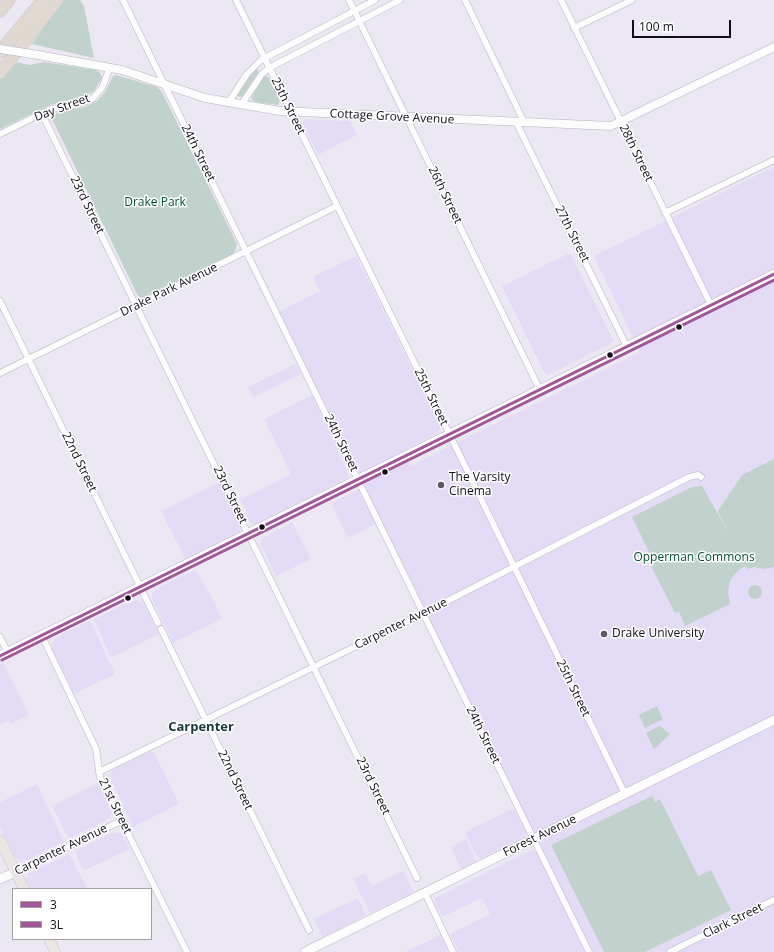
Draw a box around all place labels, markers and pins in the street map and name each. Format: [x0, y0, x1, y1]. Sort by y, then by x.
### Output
unlabelled marker [674, 322, 684, 332]
unlabelled marker [605, 350, 615, 360]
unlabelled marker [380, 467, 390, 477]
place label: The Varsity Cinema [449, 471, 511, 499]
marker: The Varsity Cinema [436, 480, 446, 490]
unlabelled marker [257, 522, 267, 532]
unlabelled marker [123, 593, 133, 603]
place label: Drake University [612, 627, 704, 641]
marker: Drake University [599, 629, 609, 639]

